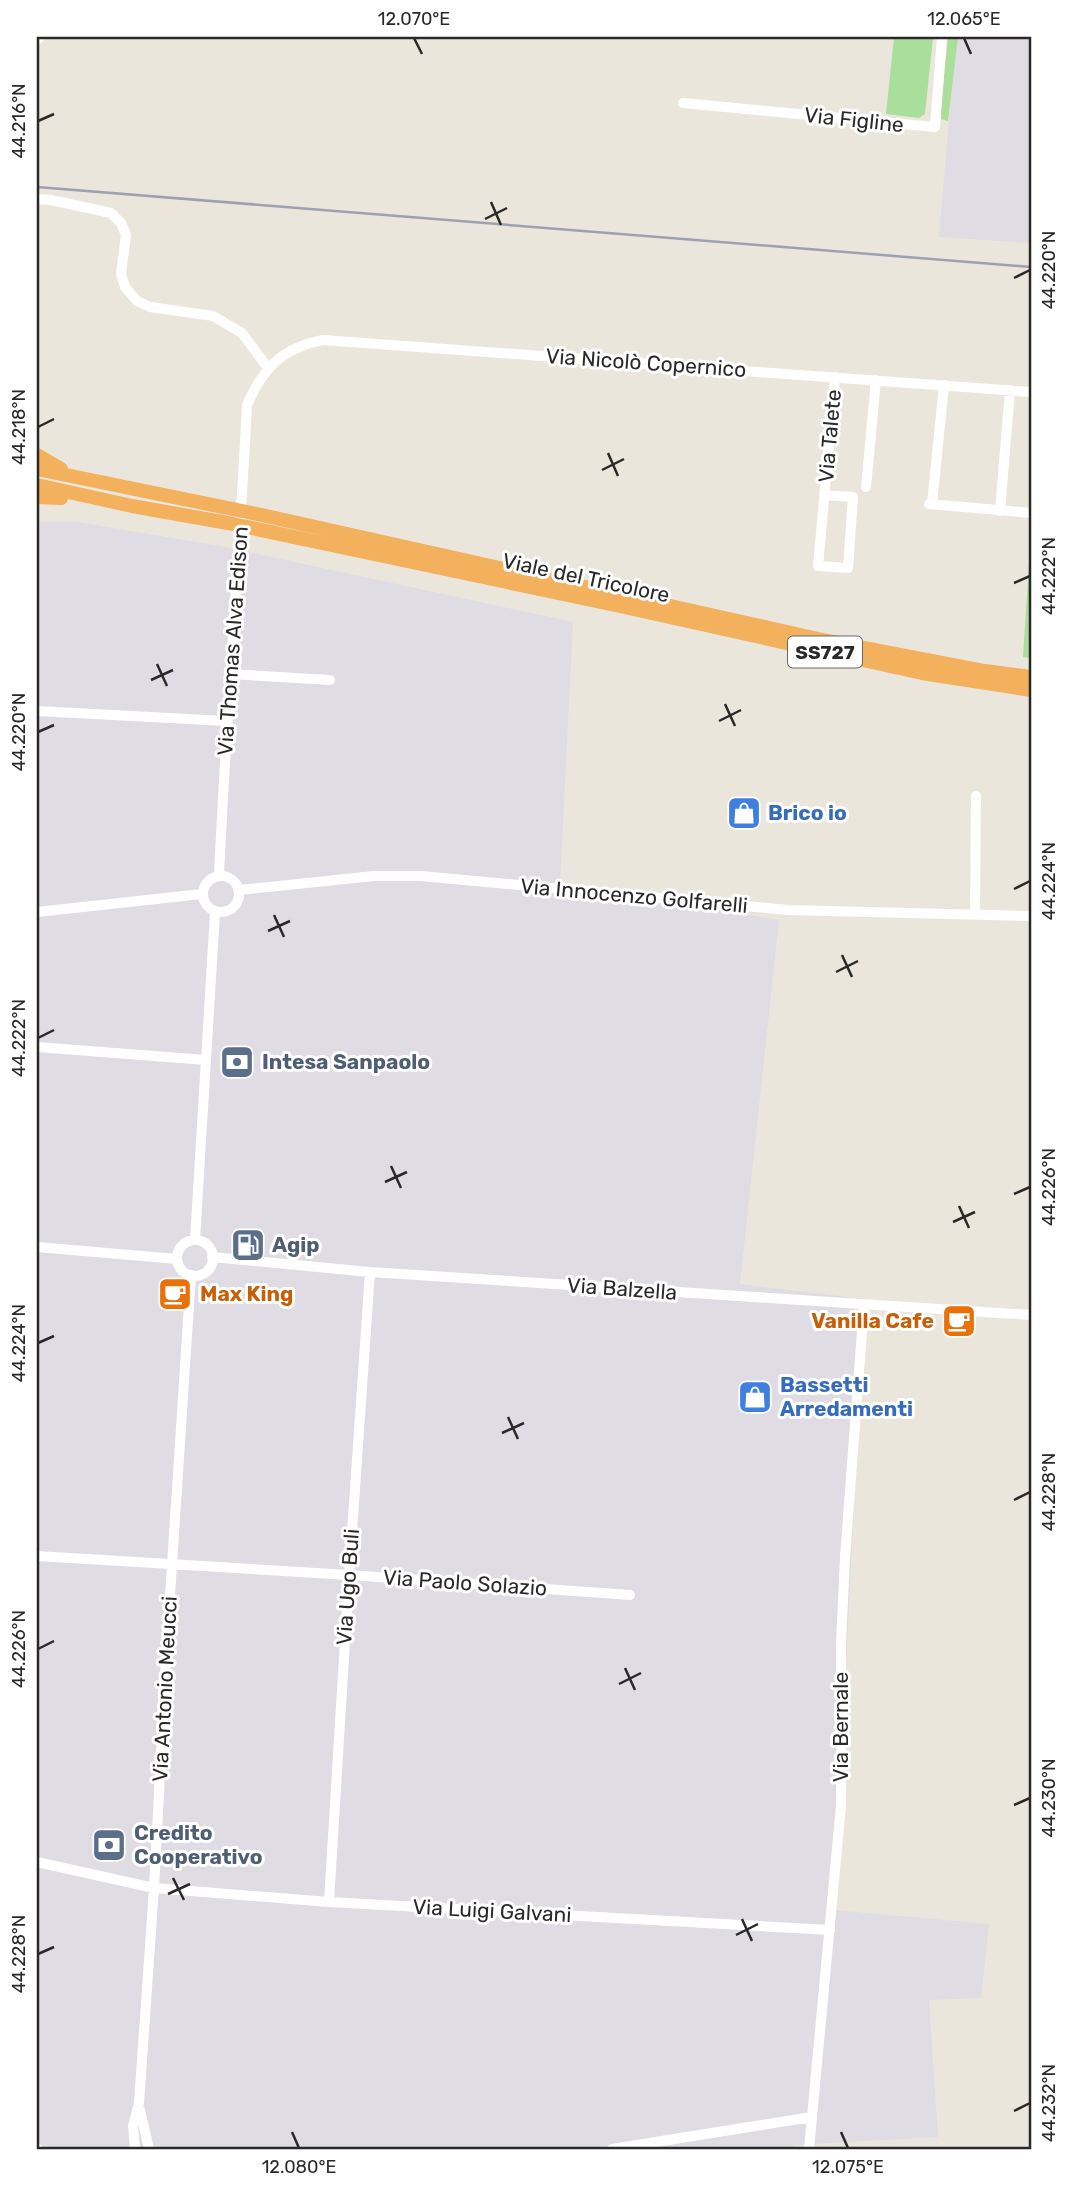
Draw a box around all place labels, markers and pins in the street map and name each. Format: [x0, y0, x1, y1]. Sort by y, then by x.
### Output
shop icon: Brico io [725, 794, 763, 832]
place label: Brico io [768, 800, 847, 825]
bank icon: Intesa Sanpaolo [218, 1043, 256, 1081]
place label: Intesa Sanpaolo [262, 1049, 430, 1074]
fuel station icon: Agip [229, 1226, 267, 1264]
place label: Agip [272, 1232, 319, 1257]
cafe icon: Max King [156, 1275, 194, 1313]
place label: Max King [200, 1281, 293, 1306]
cafe icon: Vanilla Cafe [940, 1302, 978, 1340]
place label: Vanilla Cafe [811, 1308, 934, 1333]
place label: Bassetti Arredamenti [780, 1372, 913, 1421]
shop icon: Bassetti Arredamenti [736, 1378, 774, 1416]
place label: Credito Cooperativo [134, 1820, 263, 1869]
bank icon: Credito Cooperativo [90, 1826, 128, 1864]

